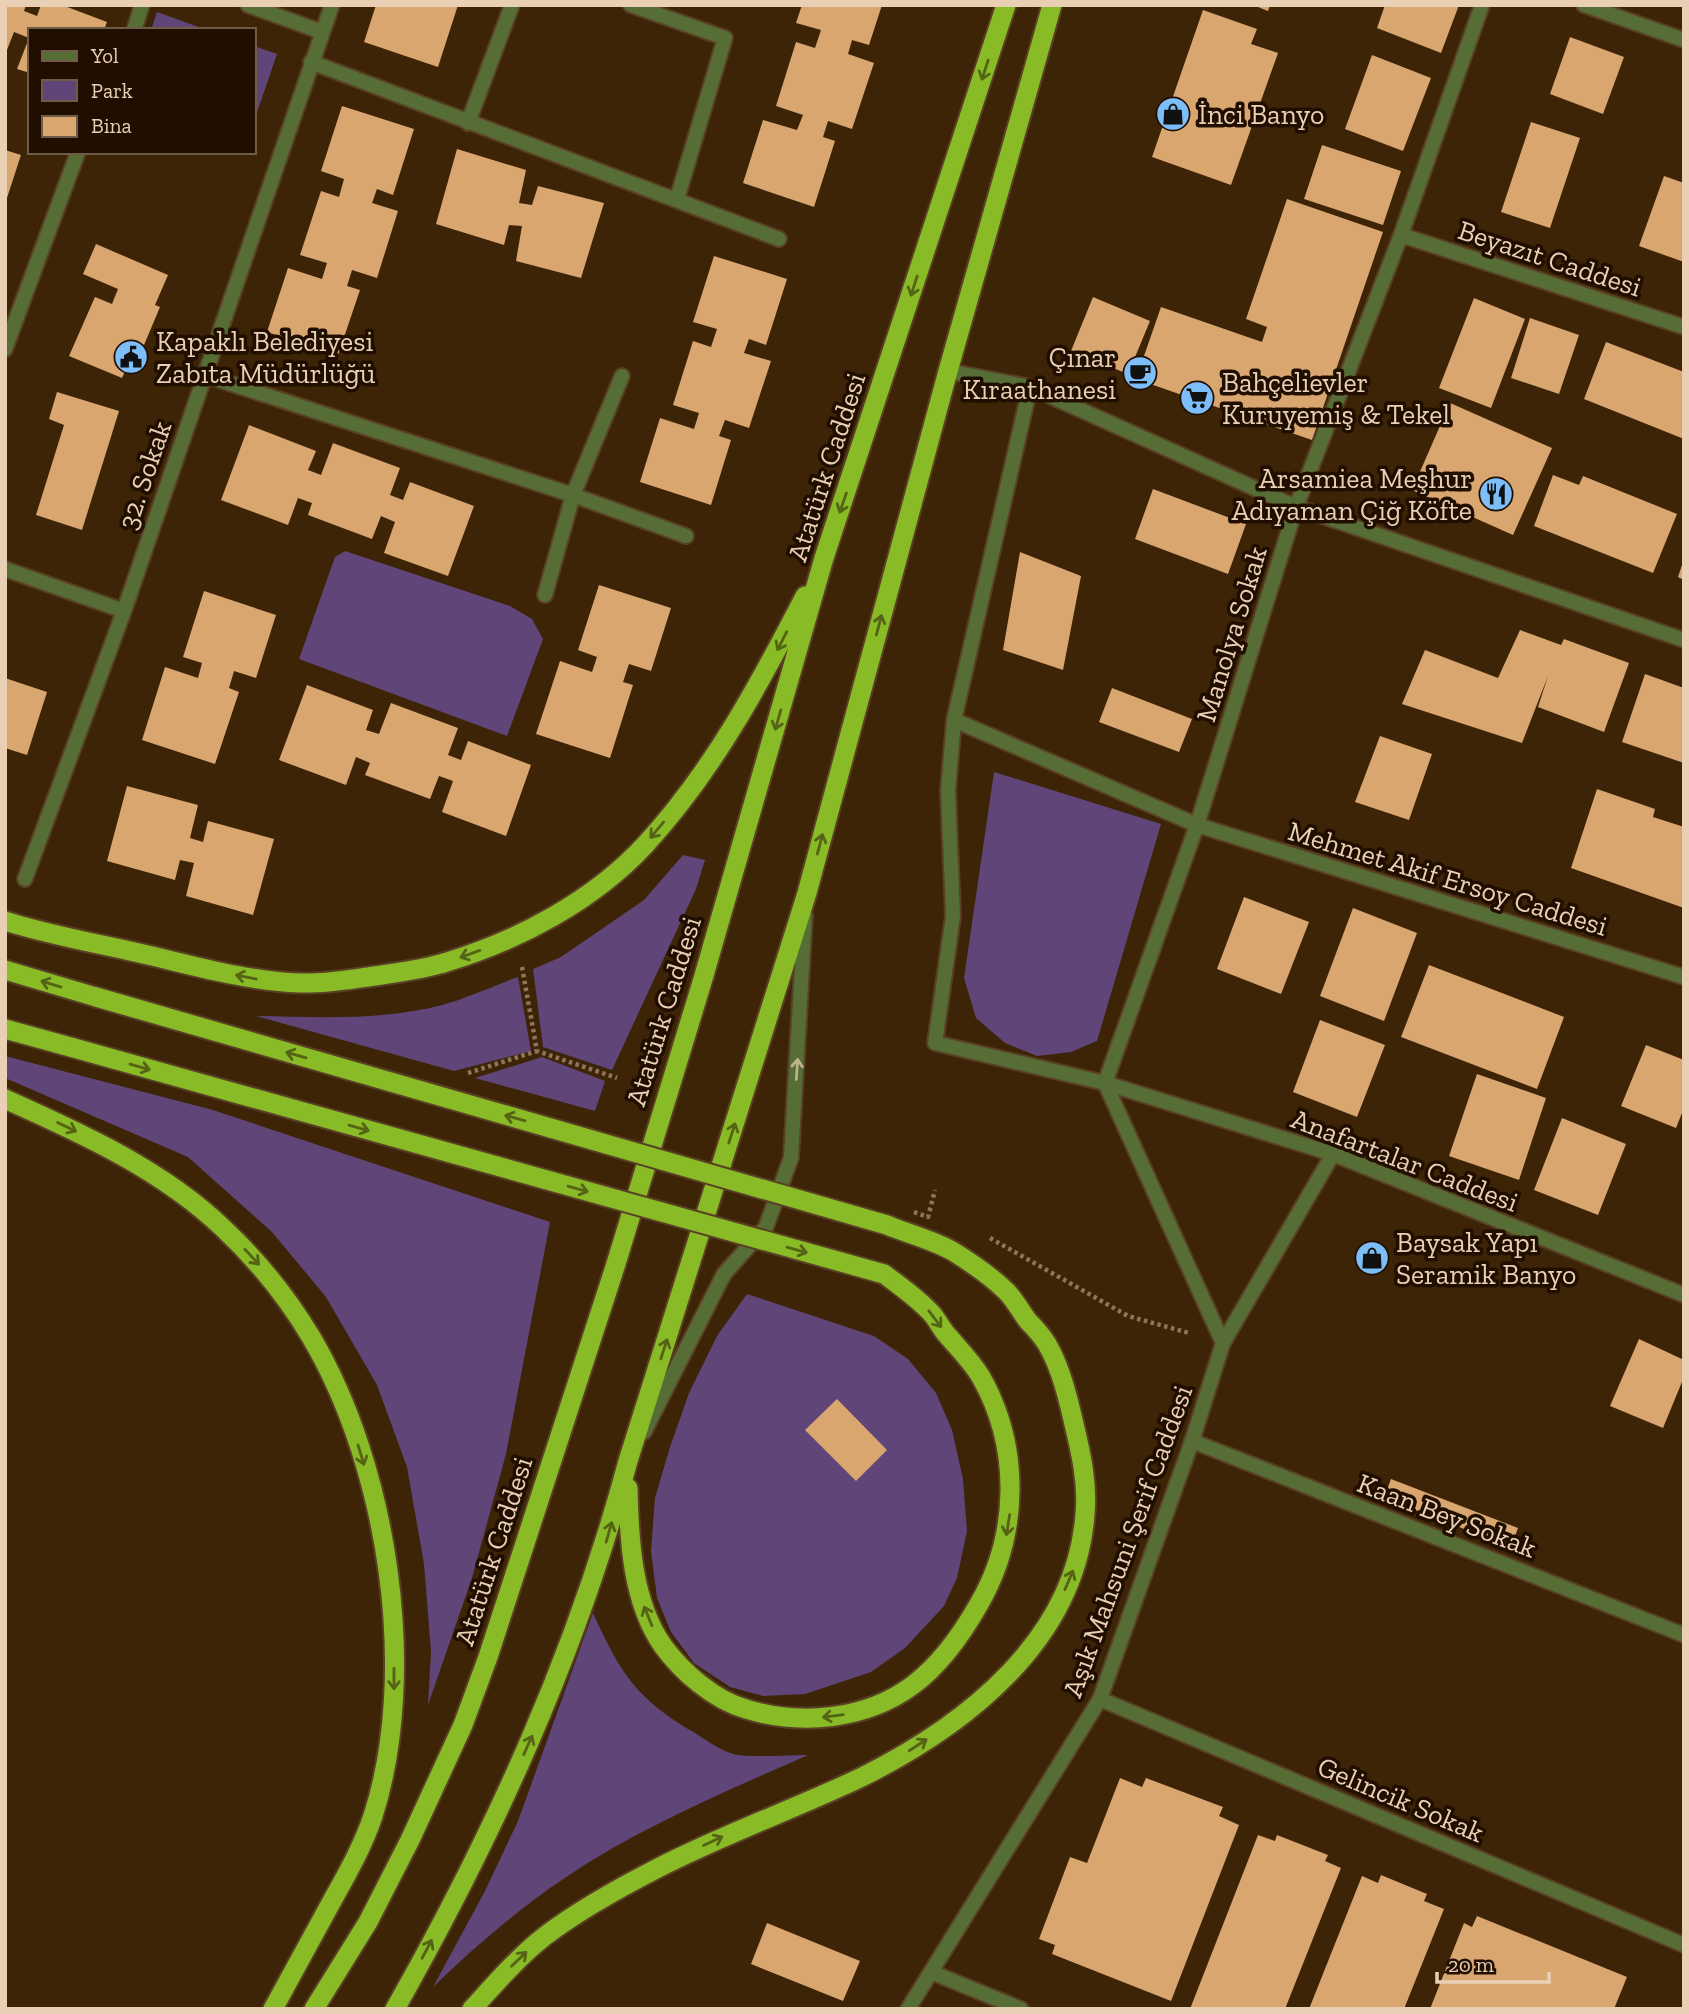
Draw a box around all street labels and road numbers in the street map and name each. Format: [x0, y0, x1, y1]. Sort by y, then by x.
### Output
street label: Beyazıt Caddesi [1454, 213, 1646, 304]
street label: Atatürk Caddesi [781, 369, 872, 565]
street label: 32. Sokak [111, 416, 178, 534]
street label: Manolya Sokak [1189, 542, 1274, 726]
street label: Mehmet Akif Ersoy Caddesi [1284, 814, 1612, 943]
street label: Atatürk Caddesi [619, 912, 708, 1110]
street label: Anafartalar Caddesi [1287, 1102, 1523, 1219]
street label: Aşık Mahsuni Şerif Caddesi [1056, 1381, 1199, 1702]
street label: Atatürk Caddesi [448, 1453, 539, 1649]
street label: Kaan Bey Sokak [1353, 1466, 1541, 1565]
street label: Gelincik Sokak [1313, 1750, 1489, 1849]

